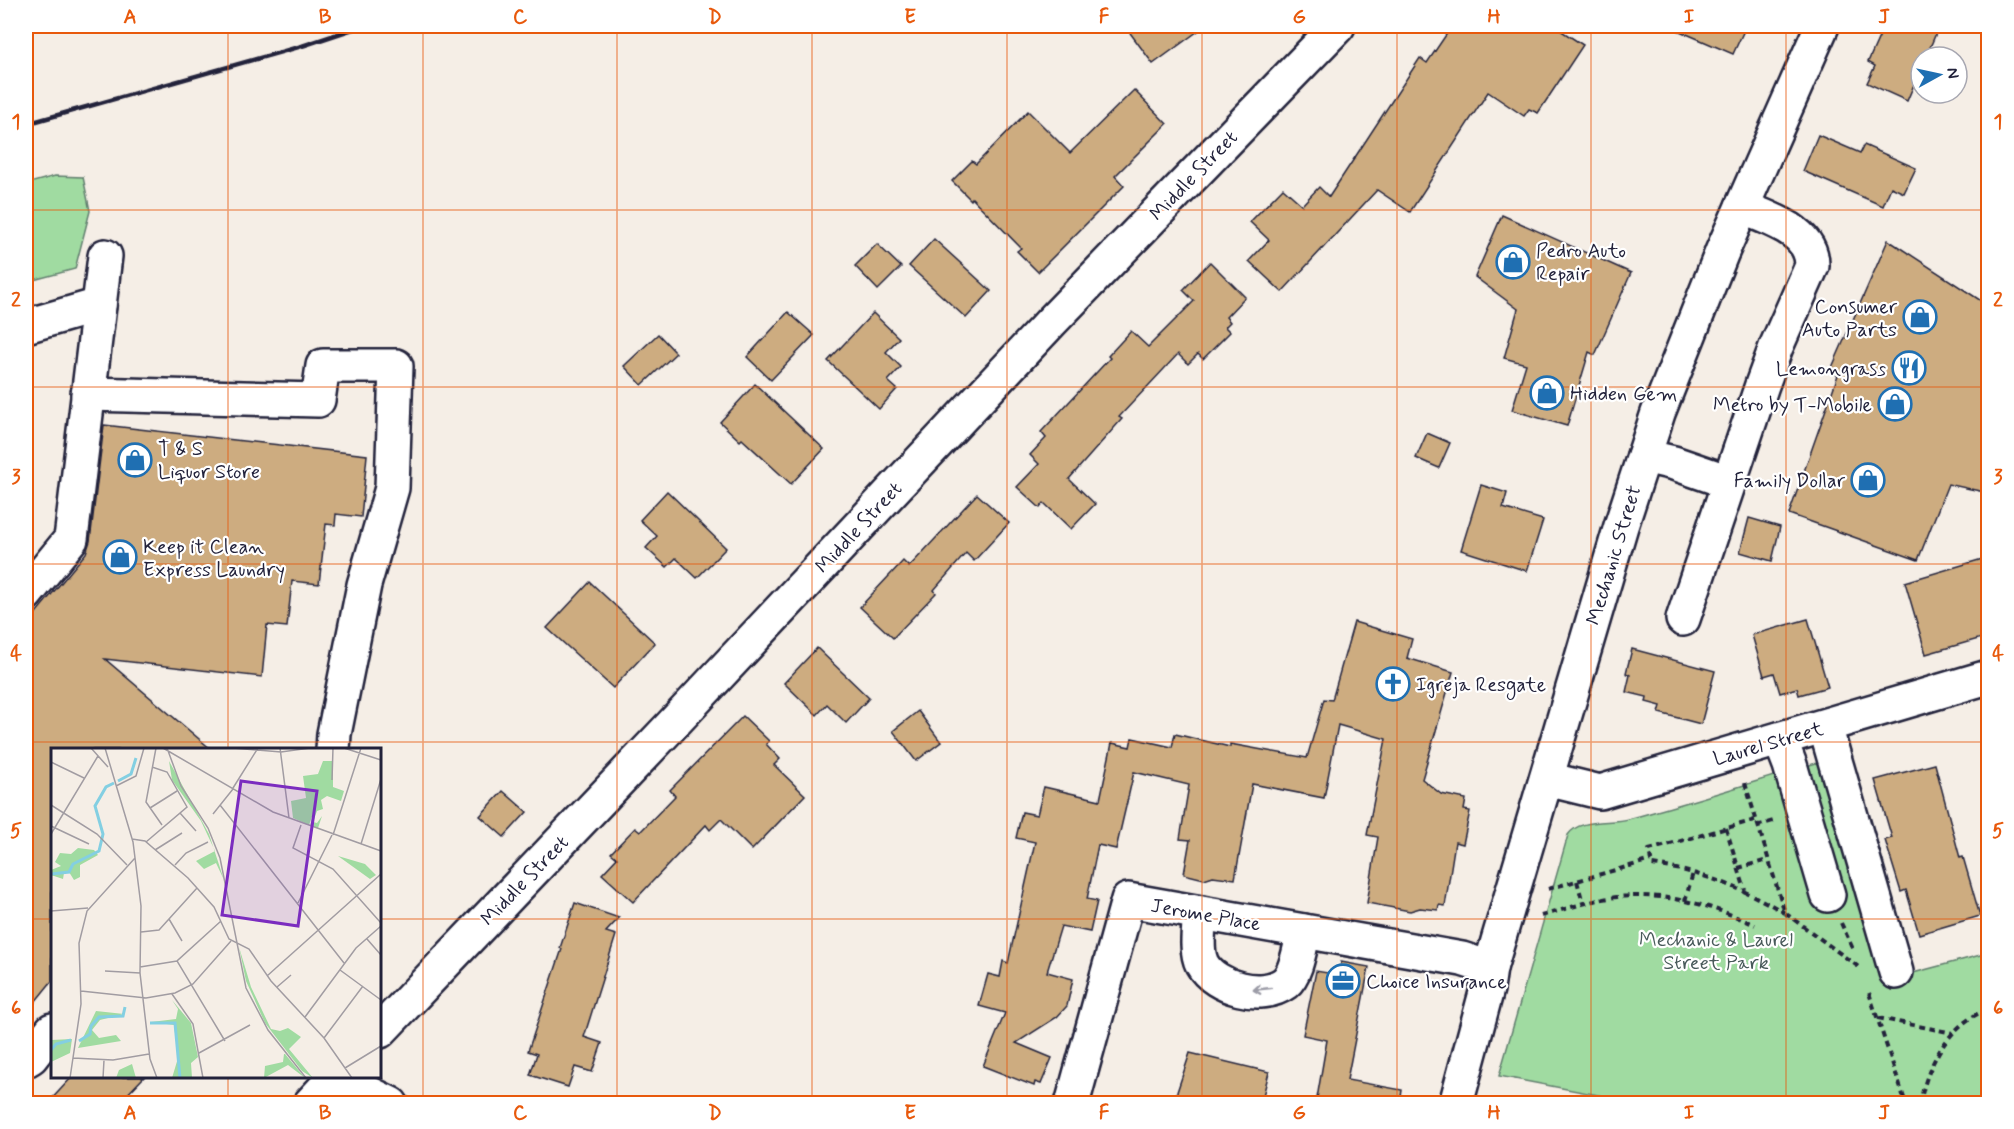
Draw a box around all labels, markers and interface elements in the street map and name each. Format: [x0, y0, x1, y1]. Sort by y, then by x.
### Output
text: A [123, 4, 137, 31]
text: B [319, 4, 332, 31]
text: C [513, 4, 528, 31]
text: D [708, 4, 722, 31]
text: E [904, 4, 916, 31]
text: F [1099, 4, 1110, 31]
text: G [1292, 4, 1306, 31]
text: H [1487, 4, 1501, 31]
text: I [1684, 4, 1694, 31]
text: J [1878, 4, 1890, 31]
north arrow [1909, 45, 1969, 105]
text: N [1941, 66, 1964, 80]
text: 1 [12, 109, 20, 136]
text: 1 [1994, 109, 2002, 136]
street label: Middle Street [1144, 125, 1244, 227]
place label: Pedro Auto Repair [1536, 238, 1626, 288]
shop icon: Pedro Auto Repair [1495, 244, 1531, 280]
text: 2 [11, 287, 21, 314]
text: 2 [1993, 287, 2003, 314]
place label: Consumer Auto Parts [1802, 294, 1898, 344]
shop icon: Consumer Auto Parts [1902, 299, 1938, 335]
restaurant icon: Lemongrass [1891, 350, 1927, 386]
place label: Lemongrass [1776, 356, 1886, 383]
shop icon: Hidden Gem [1529, 375, 1565, 411]
place label: Hidden Gem [1570, 381, 1677, 408]
shop icon: Metro by T-Mobile [1877, 386, 1913, 422]
place label: Metro by T-Mobile [1713, 392, 1872, 419]
place label: T & S Liquor Store [158, 436, 260, 486]
shop icon: T & S Liquor Store [117, 442, 153, 478]
shop icon: Family Dollar [1850, 462, 1886, 498]
text: 3 [11, 464, 21, 491]
text: 3 [1993, 464, 2003, 491]
place label: Family Dollar [1734, 468, 1846, 495]
street label: Middle Street [810, 476, 909, 580]
street label: Mechanic Street [1580, 482, 1649, 629]
place label: Keep it Clean Express Laundry [143, 534, 285, 584]
shop icon: Keep it Clean Express Laundry [102, 539, 138, 575]
text: 4 [10, 641, 22, 668]
text: 4 [1992, 641, 2004, 668]
church icon: Igreja Resgate [1375, 666, 1411, 702]
place label: Igreja Resgate [1416, 672, 1546, 700]
street label: Laurel Street [1710, 716, 1827, 773]
inset map [51, 748, 381, 1078]
text: 5 [10, 818, 22, 845]
text: 5 [1992, 818, 2004, 845]
street label: Middle Street [475, 830, 575, 932]
street label: Jerome Place [1149, 893, 1263, 938]
park label: Mechanic & Laurel Street Park [1639, 927, 1793, 977]
office icon: Choice Insurance [1325, 963, 1361, 999]
place label: Choice Insurance [1366, 969, 1507, 996]
one-way arrow [1253, 984, 1273, 995]
text: 6 [11, 995, 21, 1022]
text: 6 [1993, 995, 2003, 1022]
text: A [123, 1100, 137, 1127]
text: B [319, 1100, 332, 1127]
text: C [513, 1100, 528, 1127]
text: D [708, 1100, 722, 1127]
text: E [904, 1100, 916, 1127]
text: F [1099, 1100, 1110, 1127]
text: G [1292, 1100, 1306, 1127]
text: H [1487, 1100, 1501, 1127]
text: I [1684, 1100, 1694, 1127]
text: J [1878, 1100, 1890, 1127]

